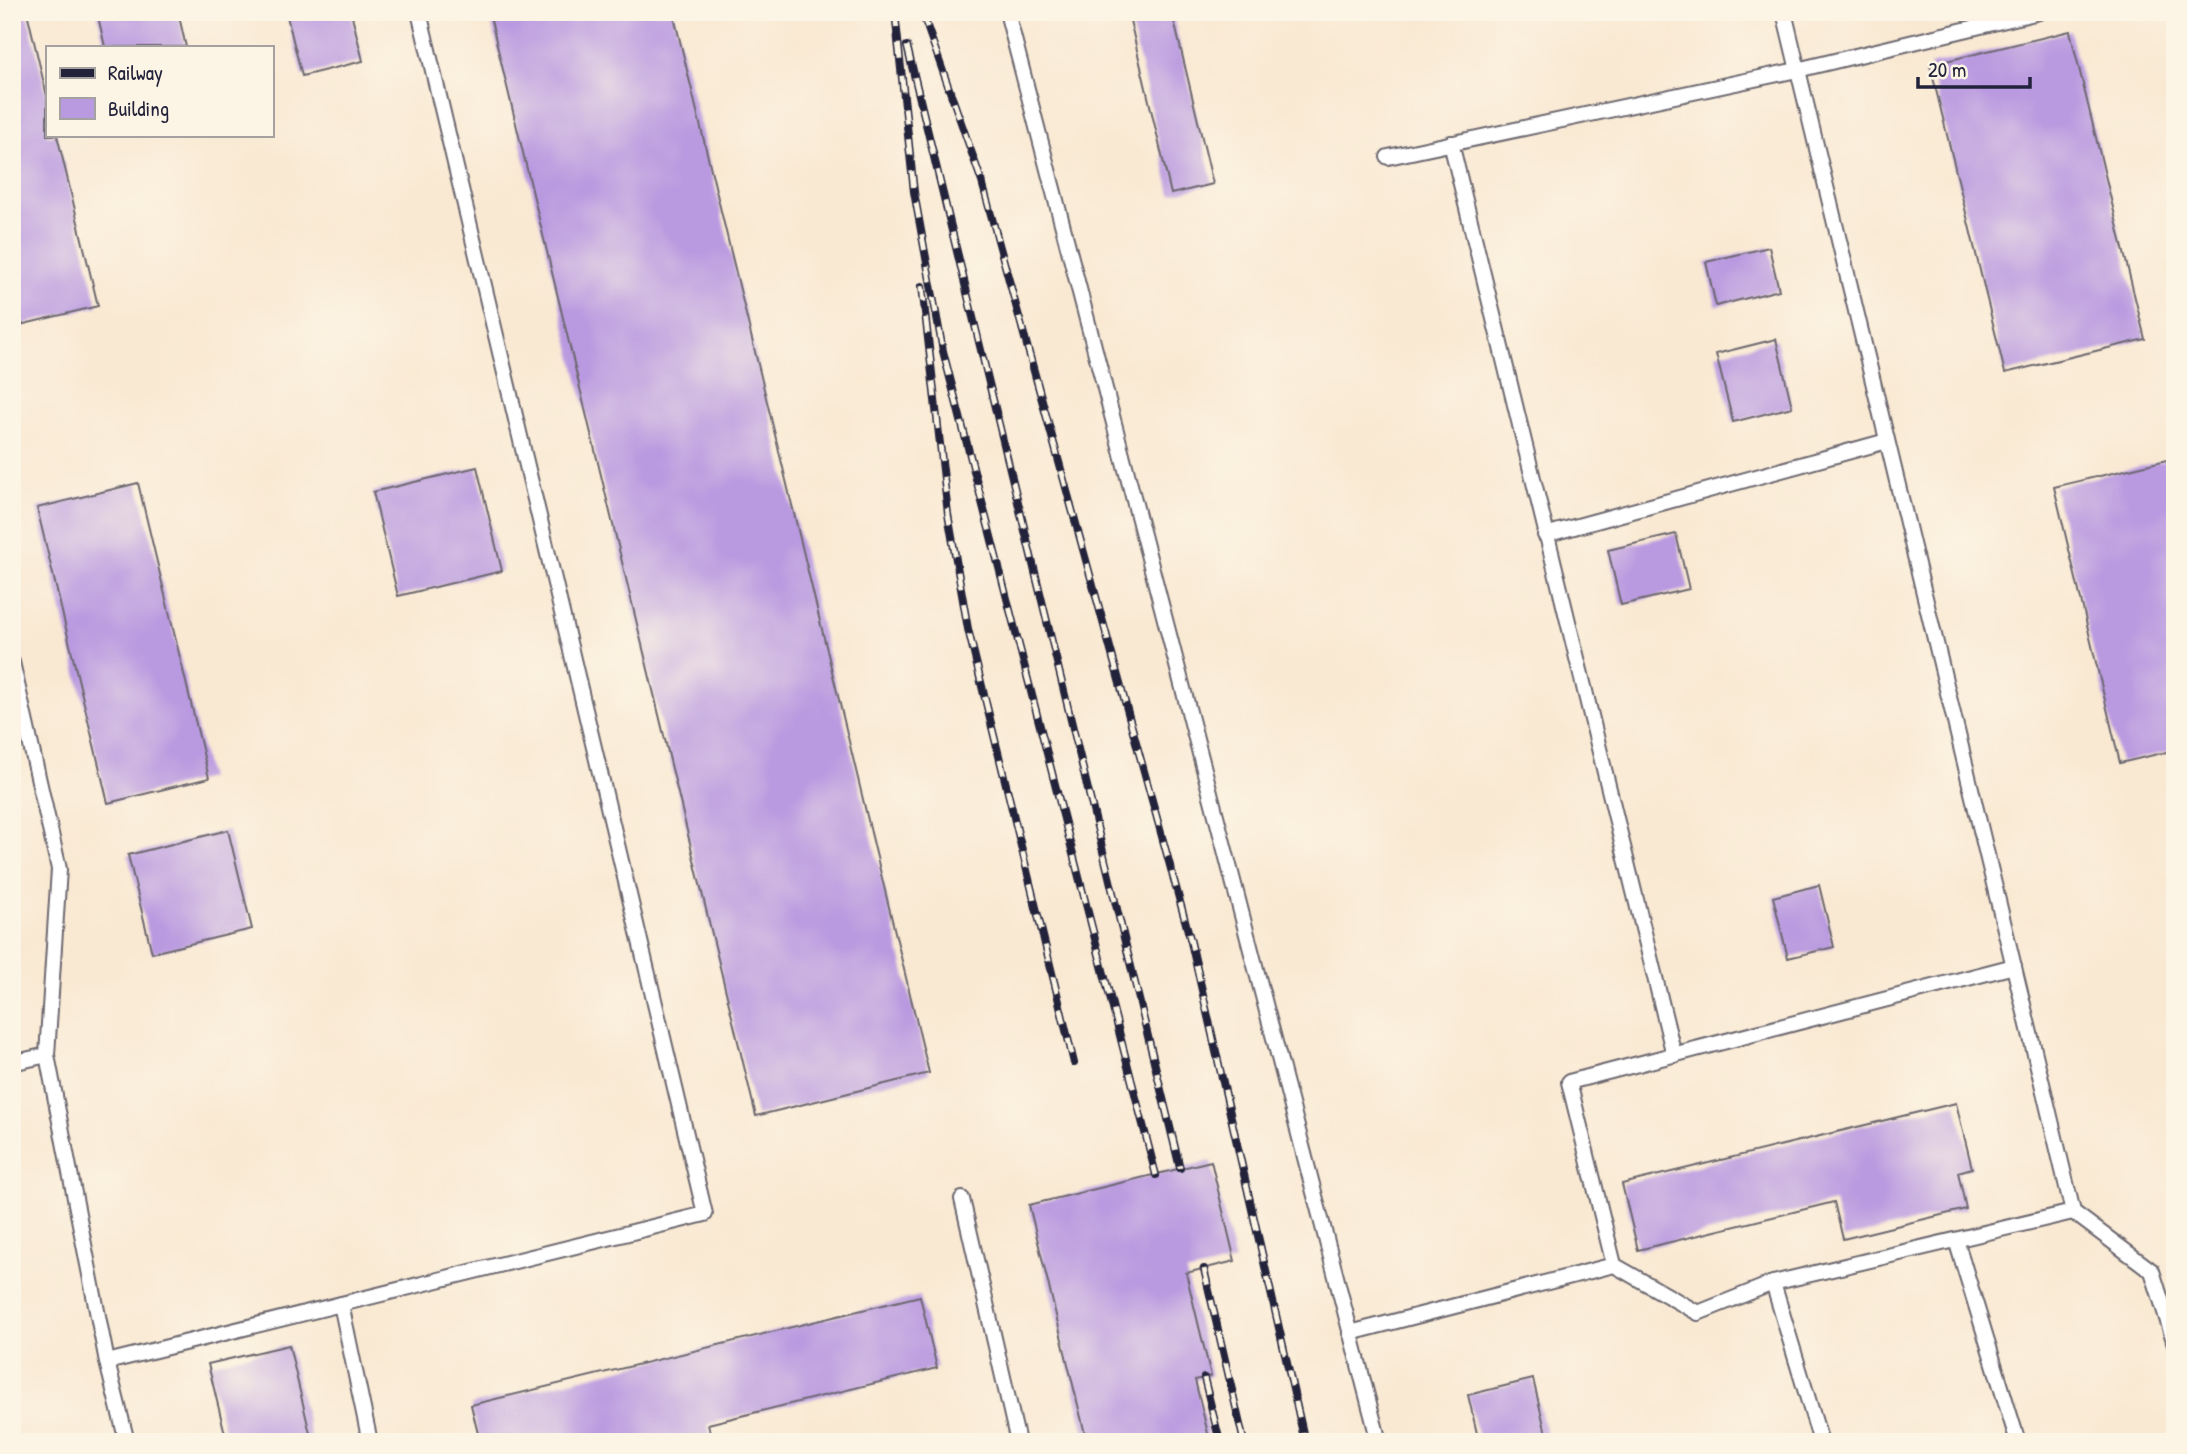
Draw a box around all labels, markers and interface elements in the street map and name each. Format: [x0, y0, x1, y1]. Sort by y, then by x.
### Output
legend [46, 46, 273, 136]
scale bar [1918, 46, 2030, 90]
text: 20 m [1928, 55, 1966, 84]
text: Railway [108, 58, 163, 87]
text: Building [108, 94, 169, 123]

